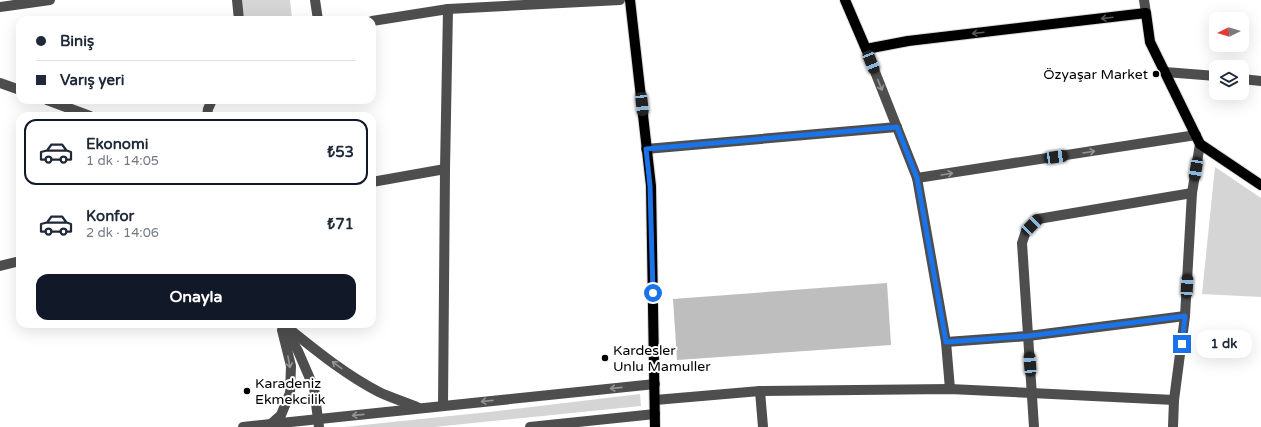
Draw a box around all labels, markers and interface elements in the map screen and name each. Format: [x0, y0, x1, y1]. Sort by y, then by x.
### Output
north arrow [1209, 12, 1249, 52]
map controls [1209, 12, 1249, 100]
one-way arrow [1101, 14, 1114, 21]
one-way arrow [972, 29, 985, 36]
text: Biniş [60, 32, 94, 50]
car [861, 49, 881, 75]
button: layers [1209, 60, 1249, 100]
place label: Özyaşar Market [1043, 66, 1149, 83]
marker: Özyaşar Market [1151, 69, 1161, 79]
text: Varış yeri [60, 71, 125, 89]
one-way arrow [877, 79, 885, 91]
car [635, 91, 649, 117]
icon: car [38, 134, 74, 170]
text: Ekonomi [86, 135, 149, 153]
text: ₺53 [327, 143, 354, 161]
one-way arrow [1082, 148, 1095, 156]
car [1043, 149, 1069, 165]
text: 1 dk · 14:05 [86, 153, 159, 169]
car [1188, 156, 1204, 182]
one-way arrow [940, 169, 953, 177]
icon: car [38, 206, 74, 242]
text: Konfor [86, 207, 134, 225]
car [1019, 212, 1045, 238]
text: ₺71 [327, 215, 354, 233]
text: 2 dk · 14:06 [86, 225, 159, 241]
button: Onayla [36, 274, 356, 320]
car [1180, 274, 1194, 298]
route start [644, 284, 662, 302]
callout: 1 dk [1196, 330, 1252, 358]
route end [1173, 335, 1191, 353]
text: 1 dk [1211, 336, 1237, 352]
place label: Kardesler Unlu Mamuller [613, 342, 711, 375]
car [1023, 352, 1037, 376]
marker: Kardesler Unlu Mamuller [600, 353, 610, 363]
one-way arrow [286, 355, 294, 368]
one-way arrow [332, 361, 343, 369]
place label: Karadeniz Ekmekcilik [255, 375, 326, 408]
one-way arrow [610, 385, 623, 392]
marker: Karadeniz Ekmekcilik [242, 386, 252, 396]
one-way arrow [481, 398, 494, 405]
one-way arrow [351, 411, 364, 419]

